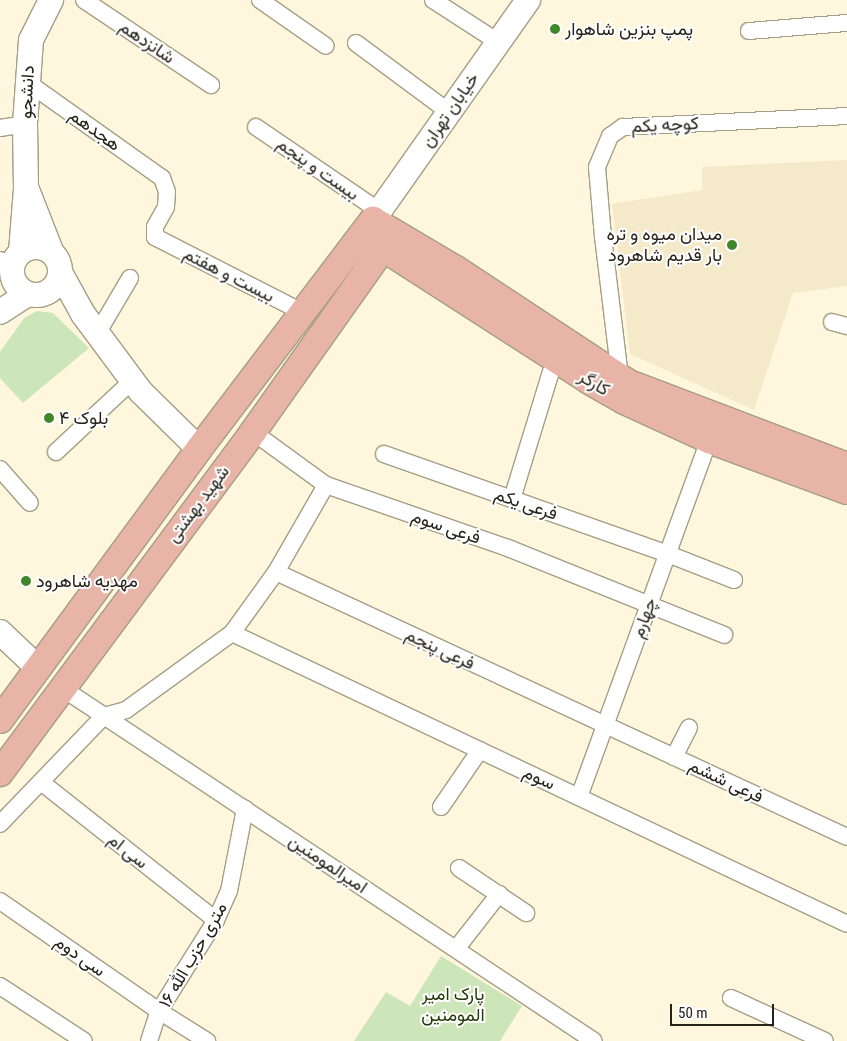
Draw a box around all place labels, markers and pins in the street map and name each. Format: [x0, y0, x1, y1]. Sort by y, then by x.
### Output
place label: پمپ بنزین شاهوار [565, 18, 693, 40]
marker: پمپ بنزین شاهوار [549, 23, 561, 35]
place label: میدان میوه و تره بار قدیم شاهرود [607, 224, 722, 266]
marker: میدان میوه و تره بار قدیم شاهرود [726, 239, 738, 251]
place label: بلوک ۴ [59, 407, 108, 429]
marker: بلوک ۴ [43, 412, 55, 424]
place label: مهدیه شاهرود [36, 570, 138, 592]
marker: مهدیه شاهرود [20, 575, 32, 587]

